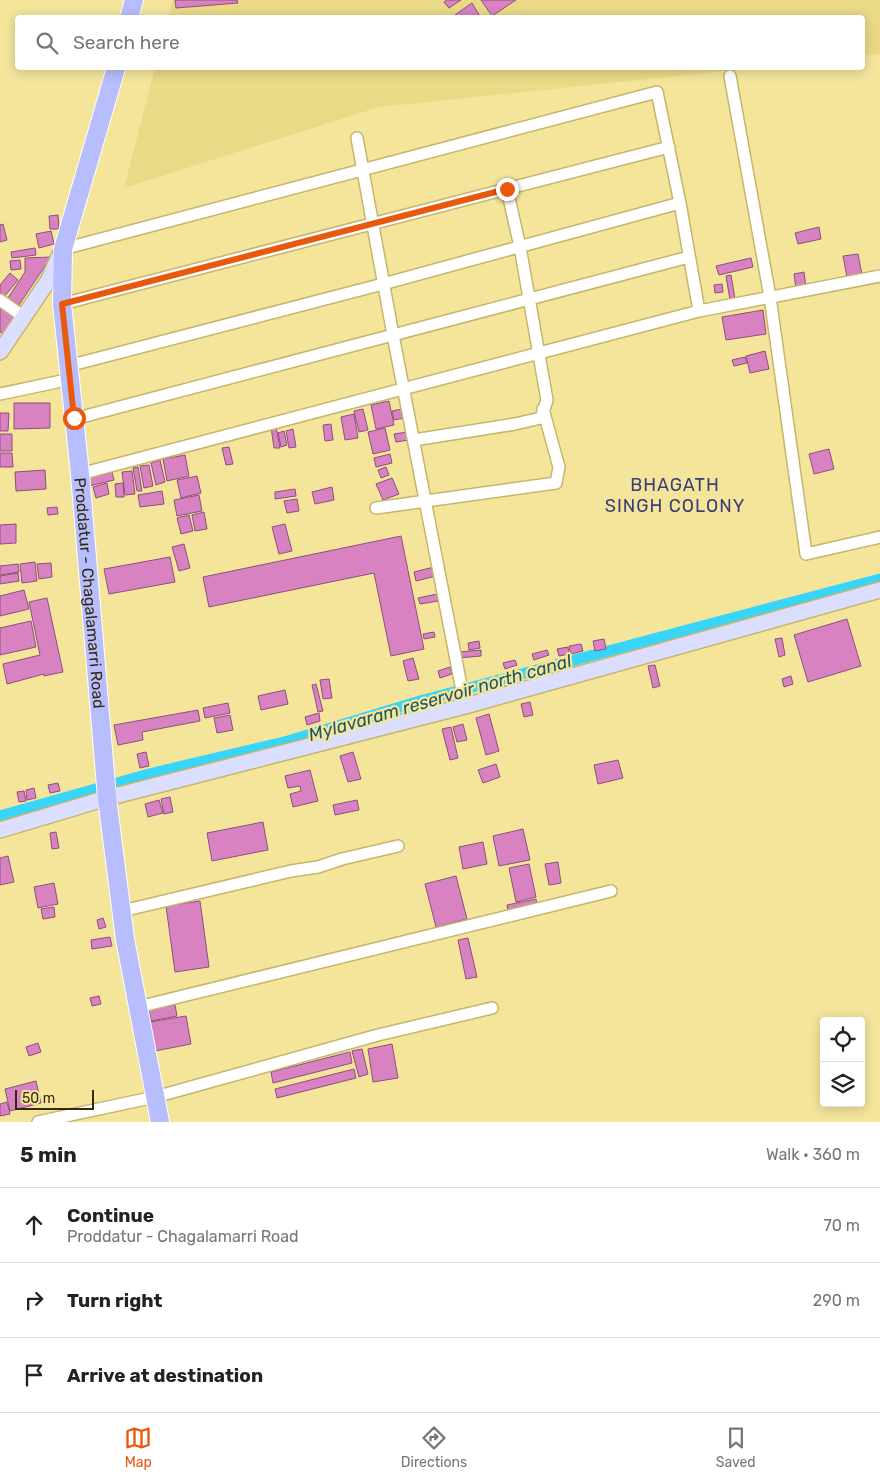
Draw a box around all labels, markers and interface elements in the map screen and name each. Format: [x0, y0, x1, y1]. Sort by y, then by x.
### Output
search box [15, 15, 865, 70]
icon: search [33, 29, 61, 57]
text: Search here [73, 31, 180, 54]
route end [496, 178, 519, 201]
route start [63, 407, 86, 430]
district label: BHAGATH SINGH COLONY [605, 474, 745, 517]
street label: Proddatur - Chagalamarri Road [71, 477, 109, 709]
water label: Mylavaram reservoir north canal [306, 650, 575, 746]
map controls [820, 1017, 865, 1107]
button: locate [820, 1017, 865, 1062]
button: layers [820, 1062, 865, 1107]
scale bar [15, 1087, 94, 1110]
text: 50 m [22, 1090, 55, 1107]
text: 5 min [20, 1142, 77, 1167]
text: Walk · 360 m [766, 1145, 860, 1164]
text: Continue [67, 1204, 154, 1227]
icon: ahead [20, 1211, 48, 1239]
text: 70 m [823, 1216, 860, 1235]
text: Proddatur - Chagalamarri Road [67, 1227, 299, 1246]
icon: right [20, 1286, 48, 1314]
text: Turn right [67, 1289, 162, 1312]
text: 290 m [813, 1291, 860, 1310]
icon: arrive [20, 1361, 48, 1389]
text: Arrive at destination [67, 1364, 263, 1387]
tab: Map [124, 1424, 152, 1471]
tab: Directions [401, 1424, 467, 1471]
tab: Saved [716, 1424, 756, 1471]

